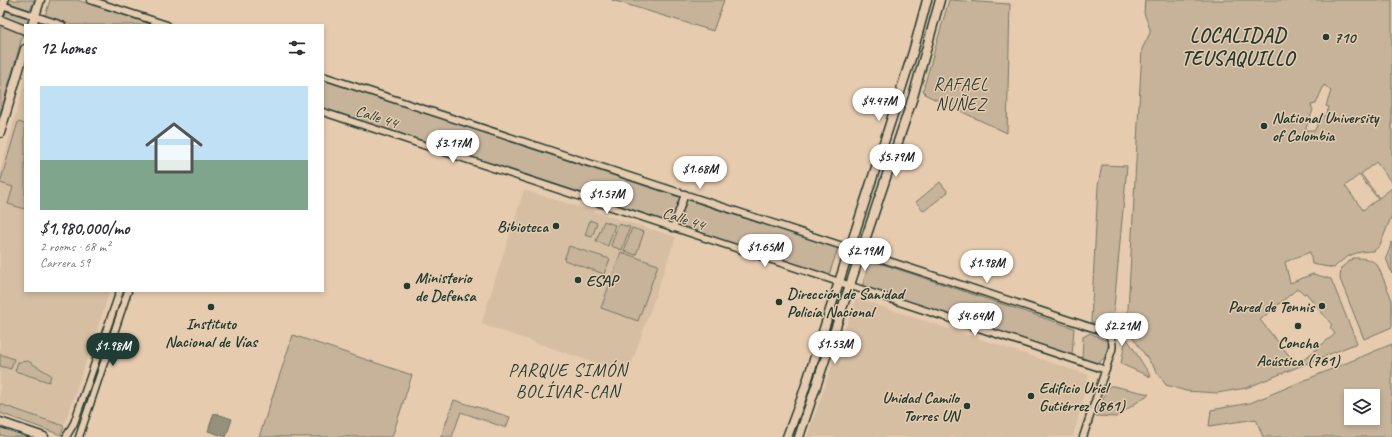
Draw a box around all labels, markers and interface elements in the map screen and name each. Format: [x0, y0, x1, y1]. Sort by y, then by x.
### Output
district label: LOCALIDAD TEUSAQUILLO [1181, 23, 1297, 71]
place label: 710 [1334, 28, 1357, 48]
marker: 710 [1321, 32, 1331, 42]
icon: filters [286, 37, 308, 59]
text: 12 homes [40, 38, 96, 59]
district label: RAFAEL NUÑEZ [934, 74, 988, 115]
pin: $4.47M [846, 88, 912, 122]
text: $4.47M [861, 93, 897, 109]
street label: Calle 44 [353, 101, 402, 134]
place label: National University of Colombia [1272, 108, 1380, 146]
icon: home [138, 112, 210, 184]
marker: National University of Colombia [1259, 121, 1269, 131]
pin: $3.17M [420, 130, 486, 164]
text: $3.17M [435, 135, 471, 151]
pin: $5.79M [863, 144, 929, 178]
text: $5.79M [878, 149, 914, 165]
pin: $1.68M [667, 156, 733, 190]
text: $1.68M [682, 161, 718, 177]
pin: $1.57M [574, 181, 640, 215]
text: $1.57M [589, 186, 625, 202]
street label: Calle 44 [660, 203, 709, 236]
place label: Bibioteca [497, 217, 549, 237]
text: $1,980,000/mo [40, 218, 130, 239]
marker: Bibioteca [551, 221, 561, 231]
pin: $1.65M [732, 234, 798, 268]
pin: $2.19M [832, 238, 898, 272]
text: 2 rooms · 68 m² [40, 239, 110, 255]
text: $1.65M [747, 239, 783, 255]
text: $2.19M [847, 243, 883, 259]
pin: $1.98M [954, 250, 1020, 284]
text: Carrera 59 [40, 255, 90, 271]
text: $1.98M [969, 255, 1005, 271]
place label: Ministerio de Defensa [415, 268, 477, 306]
place label: ESAP [586, 271, 620, 291]
marker: ESAP [573, 275, 583, 285]
marker: Ministerio de Defensa [402, 281, 412, 291]
place label: Dirección de Sanidad Policía Nacional [787, 284, 906, 322]
marker: Dirección de Sanidad Policía Nacional [774, 297, 784, 307]
place label: Pared de Tennis [1228, 297, 1315, 317]
marker: Pared de Tennis [1317, 301, 1327, 311]
marker: Instituto Nacional de Vías [206, 302, 216, 312]
pin: $4.64M [942, 303, 1008, 337]
text: $4.64M [957, 308, 993, 324]
pin: $2.21M [1089, 313, 1155, 347]
place label: Instituto Nacional de Vías [165, 314, 258, 352]
text: $2.21M [1104, 318, 1140, 334]
marker: Concha Acústica (761) [1293, 321, 1303, 331]
pin: $1.53M [802, 331, 868, 365]
pin: $1.98M [80, 333, 146, 367]
place label: Concha Acústica (761) [1257, 333, 1341, 371]
text: $1.53M [817, 336, 853, 352]
text: $1.98M [95, 338, 131, 354]
district label: PARQUE SIMÓN BOLÍVAR-CAN [508, 359, 630, 402]
place label: Edificio Uriel Gutiérrez (861) [1039, 378, 1126, 416]
place label: Unidad Camilo Torres UN [882, 388, 962, 426]
map controls [1344, 389, 1380, 425]
button: layers [1344, 389, 1380, 425]
marker: Edificio Uriel Gutiérrez (861) [1026, 391, 1036, 401]
marker: Unidad Camilo Torres UN [962, 401, 972, 411]

